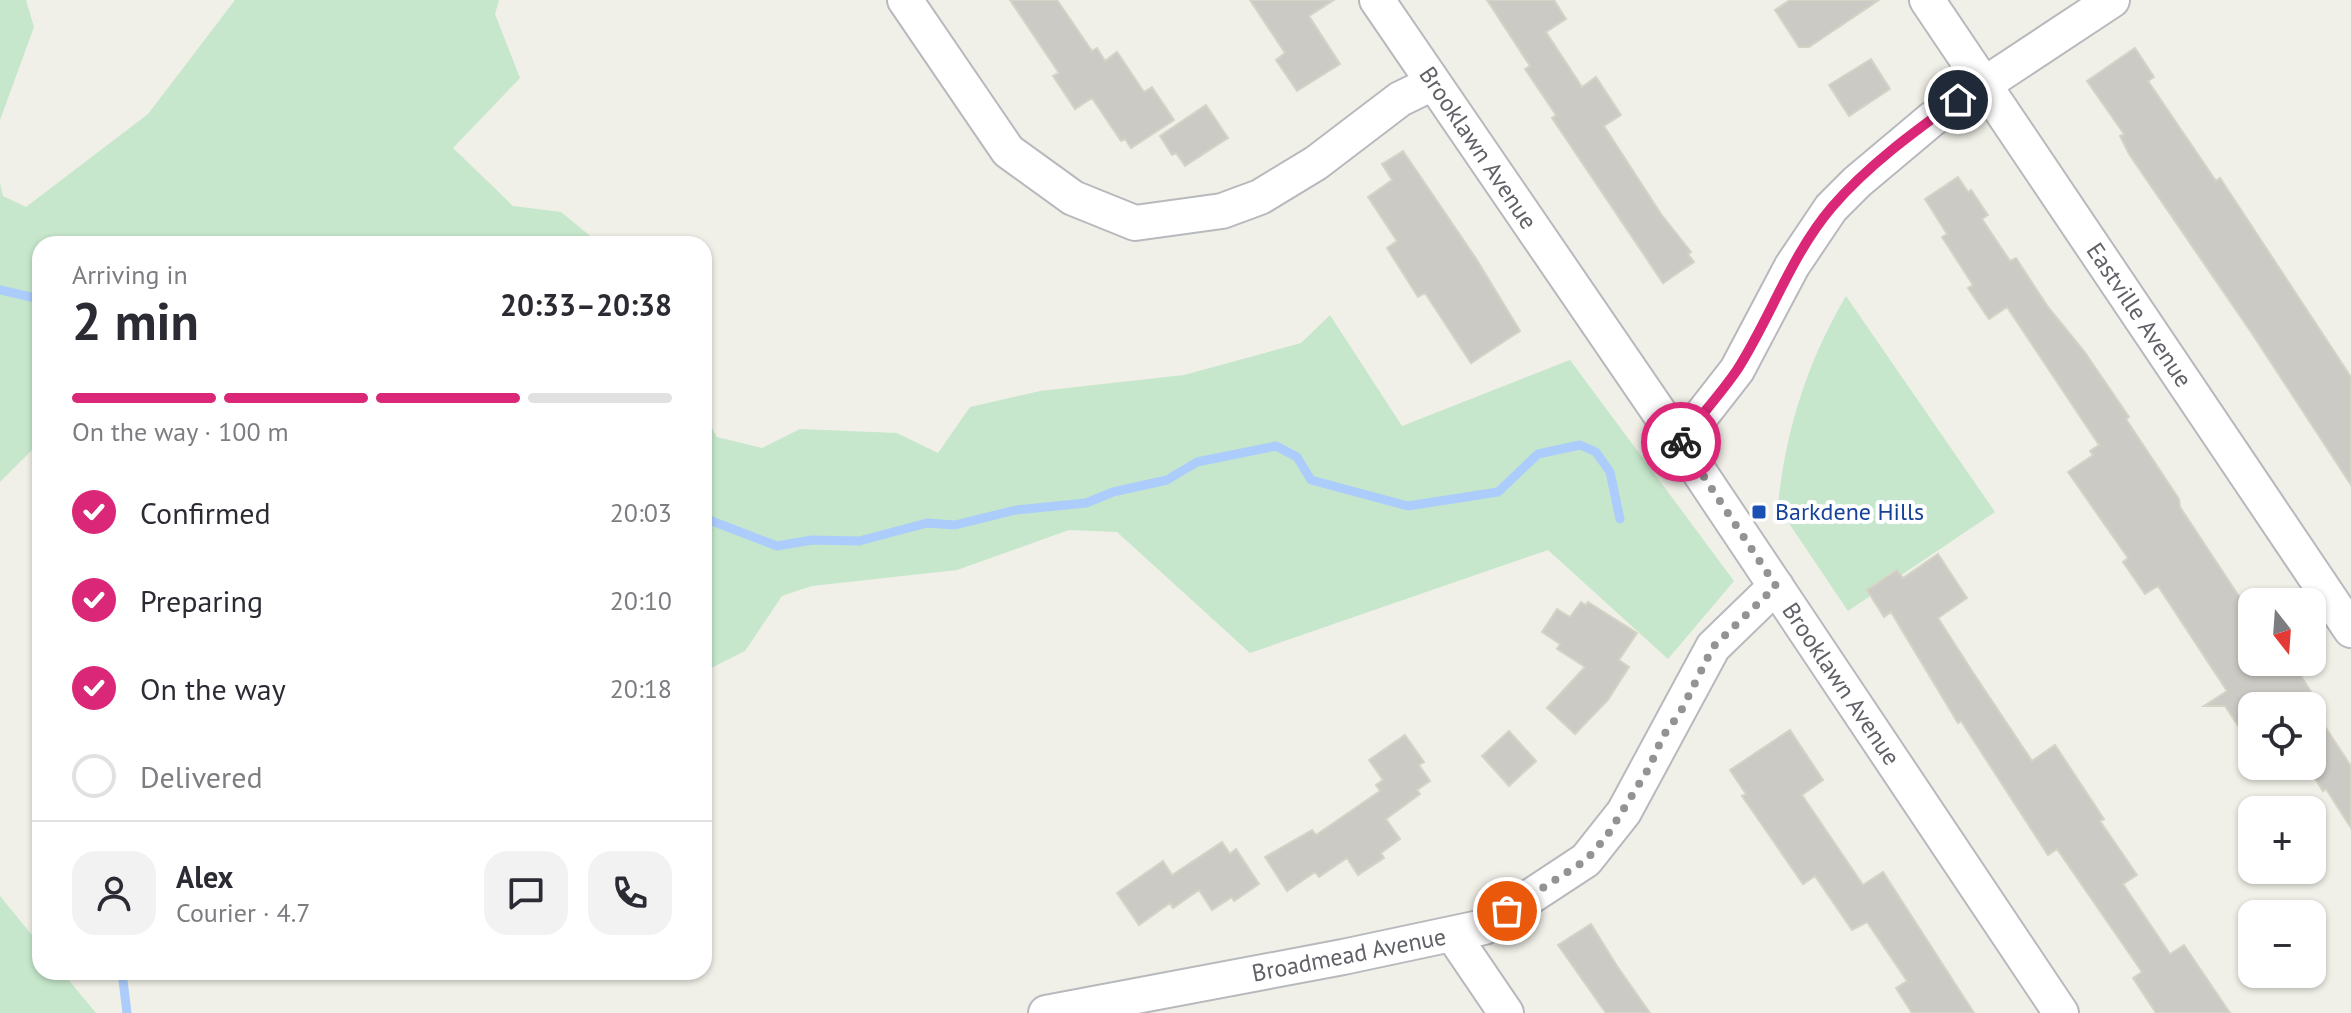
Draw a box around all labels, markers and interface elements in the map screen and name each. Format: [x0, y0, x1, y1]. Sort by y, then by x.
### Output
street label: Brooklawn Avenue [1413, 60, 1544, 235]
pin [1924, 66, 1992, 134]
icon: home [1936, 78, 1980, 122]
street label: Eastville Avenue [2080, 236, 2199, 393]
text: Arriving in [72, 258, 188, 291]
text: 20:33–20:38 [500, 285, 672, 324]
text: 2 min [72, 287, 199, 354]
courier [1641, 402, 1721, 482]
text: On the way · 100 m [72, 415, 289, 448]
icon: bike [1659, 420, 1703, 464]
icon: check [72, 490, 116, 534]
text: Confirmed [140, 493, 271, 532]
text: 20:03 [610, 496, 672, 529]
place label: Barkdene Hills [1775, 496, 1924, 527]
marker: Barkdene Hills [1750, 503, 1768, 521]
icon: check [72, 578, 116, 622]
text: Preparing [140, 581, 263, 620]
text: 20:10 [610, 584, 672, 617]
north arrow [2238, 588, 2326, 676]
map controls [2238, 588, 2326, 988]
street label: Brooklawn Avenue [1776, 596, 1907, 771]
icon: check [72, 666, 116, 710]
text: On the way [140, 669, 286, 708]
text: 20:18 [610, 672, 672, 705]
button: locate [2238, 692, 2326, 780]
text: Delivered [140, 757, 263, 796]
button: + [2238, 796, 2326, 884]
button: person [72, 851, 156, 935]
button: chat [484, 851, 568, 935]
button: phone [588, 851, 672, 935]
text: Alex [176, 857, 233, 896]
pin [1473, 877, 1541, 945]
icon: bag [1485, 889, 1529, 933]
text: Courier · 4.7 [176, 896, 310, 929]
button: − [2238, 900, 2326, 988]
street label: Broadmead Avenue [1249, 921, 1449, 989]

